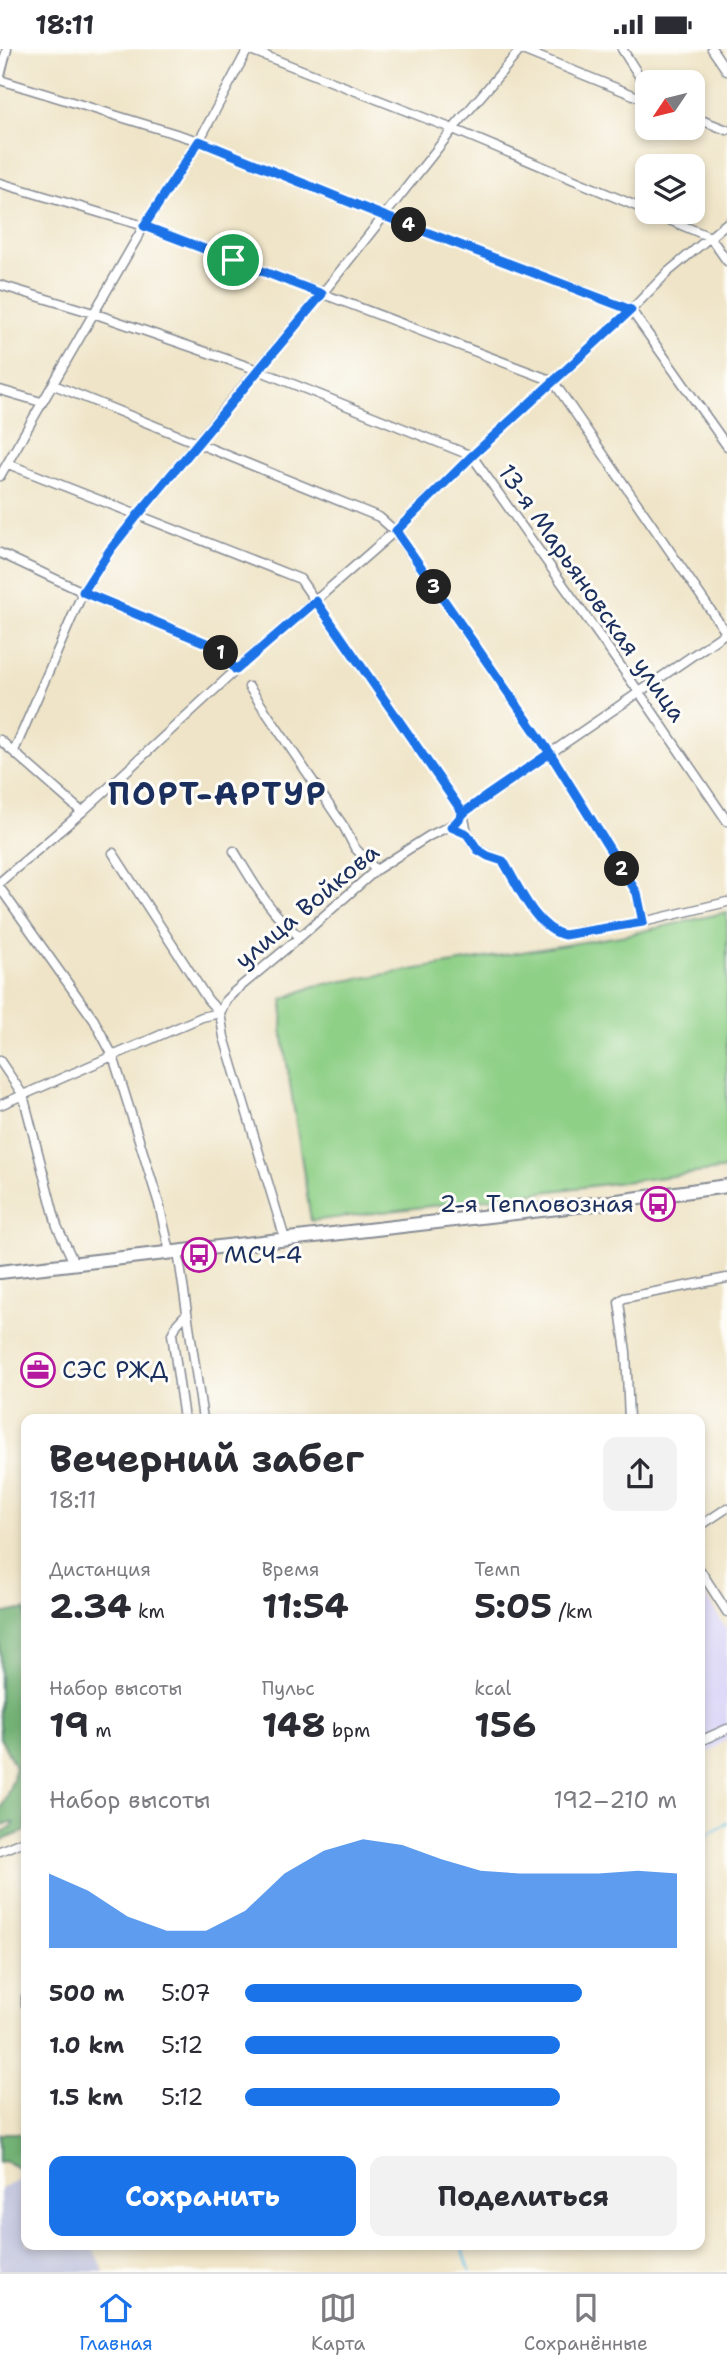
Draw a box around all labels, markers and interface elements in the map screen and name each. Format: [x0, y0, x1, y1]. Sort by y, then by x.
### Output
text: 18:11 [35, 7, 94, 42]
north arrow [635, 70, 705, 140]
map controls [635, 70, 705, 224]
button: layers [635, 154, 705, 224]
pin: 4 [392, 207, 426, 243]
text: 4 [402, 212, 415, 237]
pin [203, 230, 263, 290]
icon: arrive [214, 241, 252, 279]
street label: 13-я Марьяновская улица [491, 458, 693, 728]
pin: 3 [416, 569, 452, 605]
text: 3 [427, 574, 440, 599]
pin: 1 [204, 635, 238, 671]
text: 1 [216, 640, 225, 665]
district label: ПОРТ-АРТУР [108, 772, 328, 815]
street label: улица Войкова [228, 836, 386, 976]
pin: 2 [604, 851, 640, 887]
text: 2 [615, 856, 628, 881]
bus stop icon: 2-я Тепловозная [639, 1185, 677, 1223]
place label: 2-я Тепловозная [440, 1188, 634, 1220]
bus stop icon: МСЧ-4 [180, 1236, 218, 1274]
place label: МСЧ-4 [224, 1239, 302, 1271]
office icon: СЭС РЖД [19, 1351, 57, 1389]
place label: СЭС РЖД [62, 1354, 168, 1386]
text: Вечерний забег [49, 1433, 364, 1484]
button: share [603, 1437, 677, 1511]
text: 18:11 [49, 1485, 97, 1515]
text: Дистанция [49, 1557, 151, 1582]
text: Время [262, 1557, 320, 1582]
text: Темп [474, 1557, 520, 1582]
text: 2.34 [49, 1582, 131, 1629]
text: 11:54 [262, 1582, 349, 1629]
text: 5:05 [474, 1582, 552, 1629]
text: km [131, 1599, 165, 1624]
text: /km [552, 1599, 593, 1624]
text: Набор высоты [49, 1676, 182, 1701]
text: Пульс [262, 1676, 315, 1701]
text: kcal [474, 1676, 511, 1701]
text: 19 [49, 1701, 89, 1748]
text: 148 [262, 1701, 326, 1748]
text: 156 [474, 1701, 537, 1748]
text: m [89, 1718, 112, 1743]
text: bpm [326, 1718, 370, 1743]
text: Набор высоты [49, 1785, 210, 1815]
text: 192–210 m [553, 1785, 677, 1815]
text: 500 m [49, 1978, 124, 2008]
text: 5:07 [161, 1978, 211, 2008]
text: 1.0 km [49, 2030, 124, 2060]
text: 5:12 [161, 2030, 203, 2060]
text: 1.5 km [49, 2082, 123, 2112]
text: 5:12 [161, 2082, 203, 2112]
button: Сохранить [49, 2156, 356, 2236]
button: Поделиться [370, 2156, 677, 2236]
tab: Главная [79, 2289, 153, 2356]
tab: Карта [311, 2289, 365, 2356]
tab: Сохранённые [524, 2289, 648, 2356]

